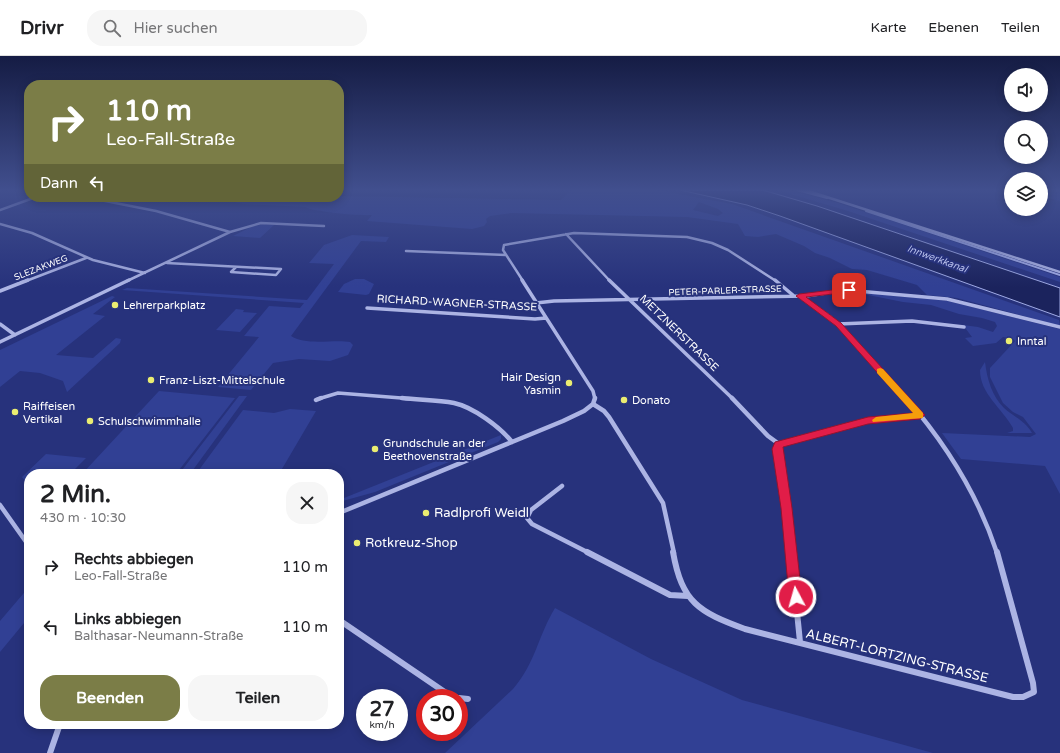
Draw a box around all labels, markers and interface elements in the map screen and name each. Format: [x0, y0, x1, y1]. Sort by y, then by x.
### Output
search box [87, 10, 367, 46]
text: Drivr [20, 17, 63, 39]
icon: search [101, 17, 123, 39]
text: Hier suchen [133, 19, 218, 37]
text: Karte [871, 19, 906, 36]
text: Ebenen [928, 19, 979, 36]
text: Teilen [1001, 19, 1040, 36]
map controls [1004, 68, 1048, 216]
button: sound [1004, 68, 1048, 112]
text: 110 m [106, 94, 192, 128]
icon: right [40, 96, 92, 148]
button: search [1004, 120, 1048, 164]
text: Leo-Fall-Straße [106, 128, 235, 150]
icon: left [86, 172, 108, 194]
button: layers [1004, 172, 1048, 216]
text: Dann [40, 174, 78, 192]
water label: Innwerkkanal [905, 243, 970, 276]
street label: SLEZAKWEG [13, 253, 70, 283]
pin [832, 273, 866, 307]
icon: arrive [838, 279, 860, 301]
street label: PETER-PARLER-STRASSE [668, 284, 782, 298]
street label: RICHARD-WAGNER-STRASSE [376, 292, 538, 314]
street label: METZNERSTRASSE [637, 292, 721, 374]
place label: Lehrerparkplatz [123, 299, 206, 312]
marker: Lehrerparkplatz [110, 300, 120, 310]
place label: Inntal [1017, 335, 1046, 348]
marker: Inntal [1004, 336, 1014, 346]
place label: Hair Design Yasmin [501, 371, 561, 397]
place label: Franz-Liszt-Mittelschule [159, 374, 285, 387]
marker: Franz-Liszt-Mittelschule [146, 375, 156, 385]
marker: Hair Design Yasmin [564, 378, 574, 388]
place label: Donato [632, 394, 671, 407]
marker: Donato [619, 395, 629, 405]
place label: Raiffeisen Vertikal [23, 400, 75, 426]
marker: Raiffeisen Vertikal [10, 407, 20, 417]
place label: Schulschwimmhalle [98, 415, 201, 428]
marker: Schulschwimmhalle [85, 416, 95, 426]
place label: Grundschule an der Beethovenstraße [383, 437, 486, 463]
marker: Grundschule an der Beethovenstraße [370, 444, 380, 454]
text: 2 Min. [40, 480, 111, 509]
button: close [286, 482, 328, 524]
place label: Radlprofi Weidl [434, 505, 529, 521]
marker: Radlprofi Weidl [421, 508, 431, 518]
text: 430 m · 10:30 [40, 510, 126, 526]
place label: Rotkreuz-Shop [365, 535, 458, 551]
marker: Rotkreuz-Shop [352, 538, 362, 548]
text: Rechts abbiegen [74, 550, 194, 568]
icon: right [40, 556, 62, 578]
text: 110 m [282, 558, 328, 576]
text: Leo-Fall-Straße [74, 568, 167, 584]
position arrow [775, 576, 817, 618]
text: Links abbiegen [74, 610, 181, 628]
icon: left [40, 616, 62, 638]
text: 110 m [282, 618, 328, 636]
street label: ALBERT-LORTZING-STRASSE [804, 626, 990, 686]
text: Balthasar-Neumann-Straße [74, 628, 243, 644]
button: Beenden [40, 675, 180, 721]
button: Teilen [188, 675, 328, 721]
speed limit sign: 30 [416, 689, 468, 741]
text: 27 [369, 698, 395, 722]
text: km/h [369, 719, 395, 731]

